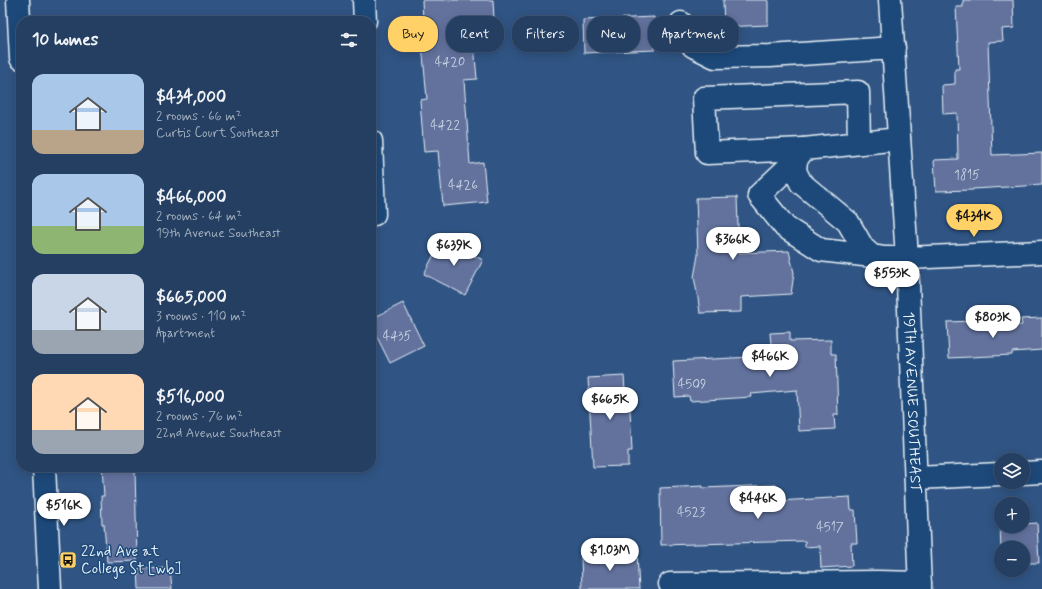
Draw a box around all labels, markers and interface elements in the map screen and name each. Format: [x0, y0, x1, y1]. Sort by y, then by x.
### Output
chip: Buy [388, 16, 438, 52]
chip: Rent [446, 16, 504, 52]
chip: Filters [512, 16, 579, 52]
chip: New [587, 16, 640, 52]
chip: Apartment [648, 16, 739, 52]
text: 10 homes [32, 29, 98, 51]
icon: filters [338, 29, 360, 51]
house number: 4420 [435, 54, 465, 71]
text: $434,000 [156, 86, 226, 108]
icon: home [64, 90, 112, 138]
text: 2 rooms · 66 m² [156, 108, 241, 125]
house number: 4422 [430, 117, 460, 134]
text: Curtis Court Southeast [156, 125, 279, 142]
house number: 1815 [954, 167, 980, 184]
house number: 4426 [448, 177, 478, 194]
text: $466,000 [156, 186, 226, 208]
icon: home [64, 190, 112, 238]
pin: $434K [946, 204, 1002, 238]
text: 2 rooms · 64 m² [156, 208, 242, 225]
text: $434K [955, 208, 993, 225]
text: 19th Avenue Southeast [156, 225, 281, 242]
pin: $366K [705, 227, 761, 261]
text: $366K [715, 231, 751, 248]
pin: $639K [426, 233, 482, 267]
text: $639K [436, 237, 472, 254]
pin: $553K [864, 261, 920, 295]
text: $553K [874, 265, 910, 282]
text: $665,000 [156, 286, 227, 308]
icon: home [64, 290, 112, 338]
pin: $803K [965, 305, 1021, 339]
text: 3 rooms · 110 m² [156, 308, 246, 325]
text: $803K [975, 309, 1011, 326]
street label: 19TH AVENUE SOUTHEAST [898, 311, 925, 494]
text: Apartment [156, 325, 215, 342]
house number: 4435 [383, 328, 411, 345]
pin: $466K [742, 344, 798, 378]
text: $466K [751, 348, 789, 365]
house number: 4509 [678, 376, 706, 393]
text: $516,000 [156, 386, 225, 408]
pin: $665K [582, 387, 638, 421]
icon: home [64, 390, 112, 438]
text: $665K [591, 391, 629, 408]
text: 2 rooms · 76 m² [156, 408, 243, 425]
text: 22nd Avenue Southeast [156, 425, 282, 442]
map controls [994, 453, 1030, 577]
button: layers [994, 453, 1030, 489]
pin: $446K [730, 486, 786, 520]
text: $446K [739, 490, 777, 507]
pin: $516K [36, 493, 92, 527]
text: $516K [46, 497, 82, 514]
button: + [994, 497, 1030, 533]
house number: 4523 [677, 504, 705, 521]
house number: 4517 [816, 519, 844, 536]
pin: $1.03M [577, 538, 643, 572]
button: − [994, 541, 1030, 577]
place label: 22nd Ave at College St [wb] [81, 542, 181, 579]
text: $1.03M [590, 542, 630, 559]
bus stop icon: 22nd Ave at College St [wb] [58, 550, 78, 570]

